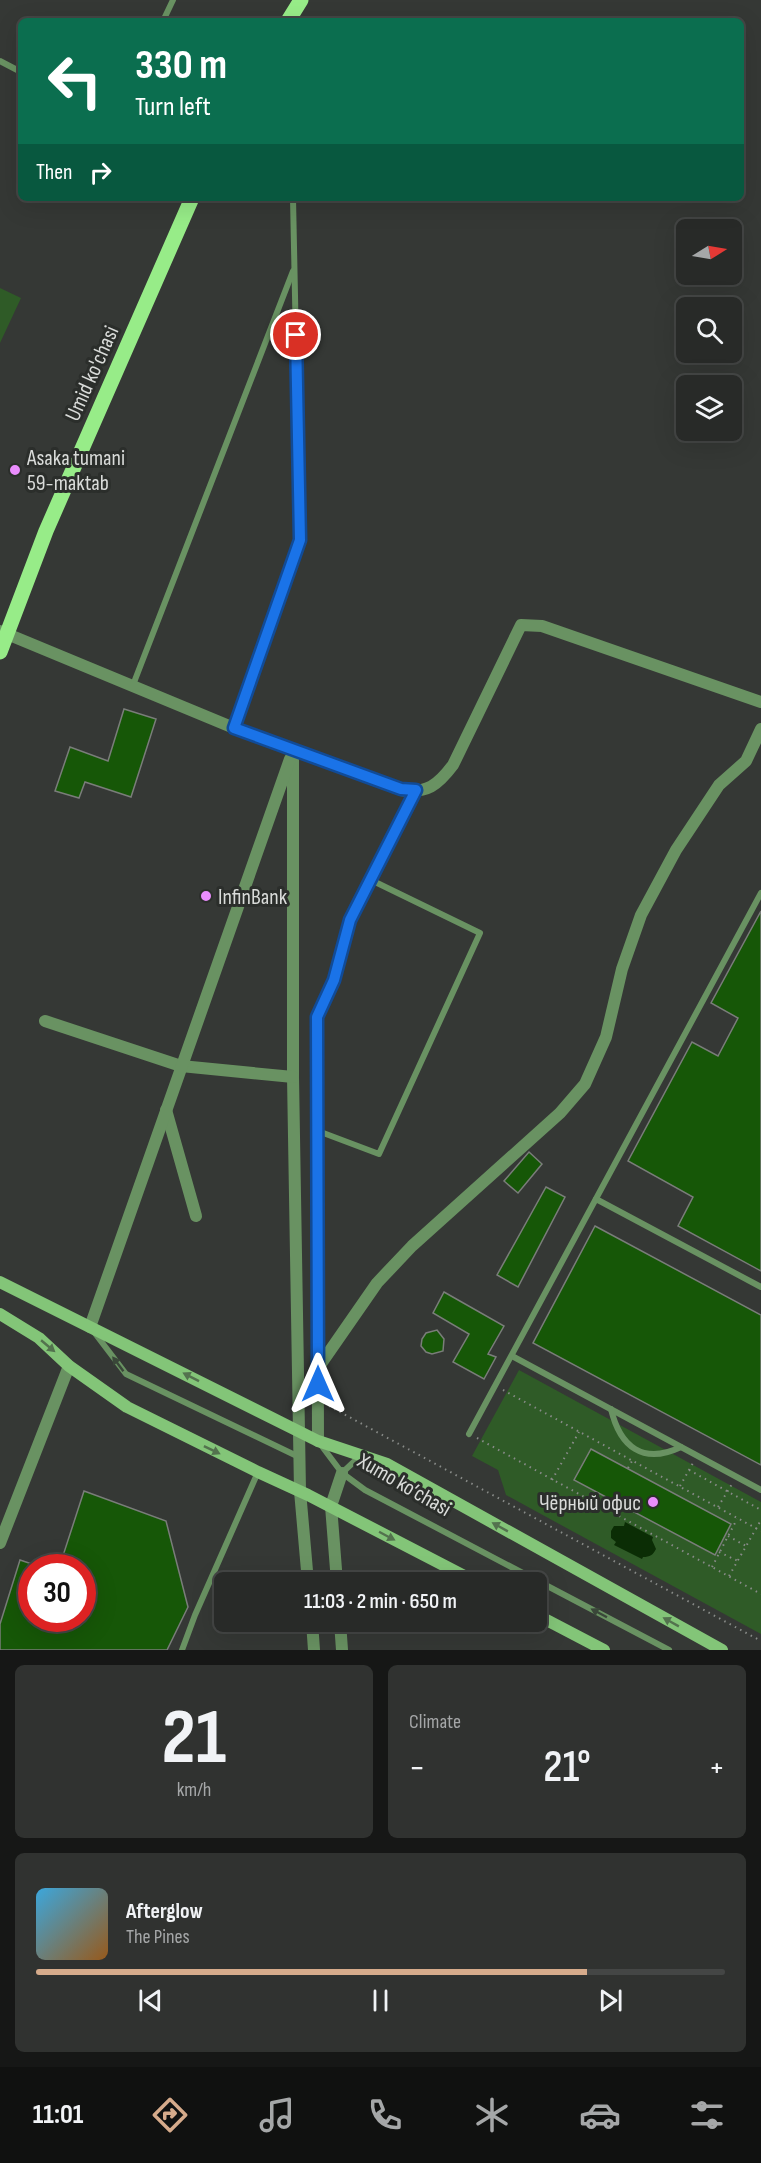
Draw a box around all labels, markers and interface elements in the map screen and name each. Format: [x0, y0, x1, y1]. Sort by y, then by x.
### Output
text: 330 m [135, 40, 227, 91]
icon: left [36, 42, 114, 120]
text: Turn left [135, 91, 211, 123]
icon: right [84, 156, 117, 189]
text: Then [36, 159, 72, 186]
north arrow [676, 219, 742, 285]
map controls [676, 219, 742, 441]
button: search [676, 297, 742, 363]
pin [270, 309, 321, 360]
icon: arrive [279, 318, 312, 351]
street label: Umid ko'chasi [59, 322, 125, 425]
button: layers [676, 375, 742, 441]
place label: Asaka tumani 59-maktab [26, 445, 125, 497]
marker: Asaka tumani 59-maktab [8, 463, 22, 477]
place label: InfinBank [218, 884, 288, 911]
marker: InfinBank [199, 889, 213, 903]
one-way arrow [40, 1340, 56, 1353]
position arrow [286, 1352, 350, 1416]
one-way arrow [112, 1356, 124, 1372]
one-way arrow [182, 1372, 199, 1382]
one-way arrow [204, 1445, 221, 1455]
street label: Xumo ko’chasi [352, 1447, 456, 1523]
place label: Чёрный офис [539, 1490, 641, 1517]
marker: Чёрный офис [646, 1495, 660, 1509]
one-way arrow [492, 1522, 509, 1532]
one-way arrow [379, 1531, 396, 1541]
speed limit sign: 30 [18, 1554, 96, 1632]
text: 11:03 · 2 min · 650 m [304, 1588, 457, 1615]
one-way arrow [590, 1608, 607, 1618]
one-way arrow [662, 1617, 679, 1627]
text: 21 [162, 1692, 226, 1785]
text: Climate [409, 1710, 461, 1734]
text: 21° [543, 1740, 591, 1795]
text: − [409, 1748, 425, 1788]
text: + [709, 1748, 725, 1788]
text: km/h [177, 1778, 211, 1802]
text: Afterglow [126, 1898, 203, 1925]
text: The Pines [126, 1925, 190, 1949]
icon: previous [134, 1984, 167, 2017]
icon: pause [364, 1984, 397, 2017]
icon: next [594, 1984, 627, 2017]
icon: directions [149, 2094, 191, 2136]
icon: music [256, 2094, 298, 2136]
icon: phone [364, 2094, 406, 2136]
icon: climate [471, 2094, 513, 2136]
icon: car [579, 2094, 621, 2136]
icon: filters [686, 2094, 728, 2136]
text: 11:01 [33, 2099, 83, 2131]

